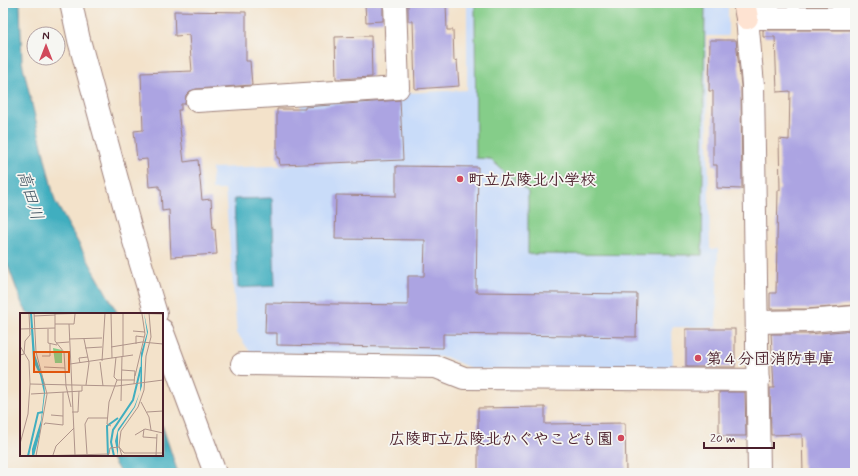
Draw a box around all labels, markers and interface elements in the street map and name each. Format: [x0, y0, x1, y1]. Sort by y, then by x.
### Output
north arrow [26, 26, 66, 66]
text: N [42, 30, 50, 44]
water label: 高田川 [12, 168, 48, 223]
place label: 町立広陵北小学校 [468, 170, 596, 191]
marker: 町立広陵北小学校 [455, 174, 465, 184]
inset map [20, 313, 163, 456]
place label: 第４分団消防車庫 [706, 349, 834, 370]
marker: 第４分団消防車庫 [693, 353, 703, 363]
scale bar [704, 424, 774, 450]
place label: 広陵町立広陵北かぐやこども園 [389, 429, 613, 450]
text: 20 m [710, 431, 736, 447]
marker: 広陵町立広陵北かぐやこども園 [616, 433, 626, 443]

